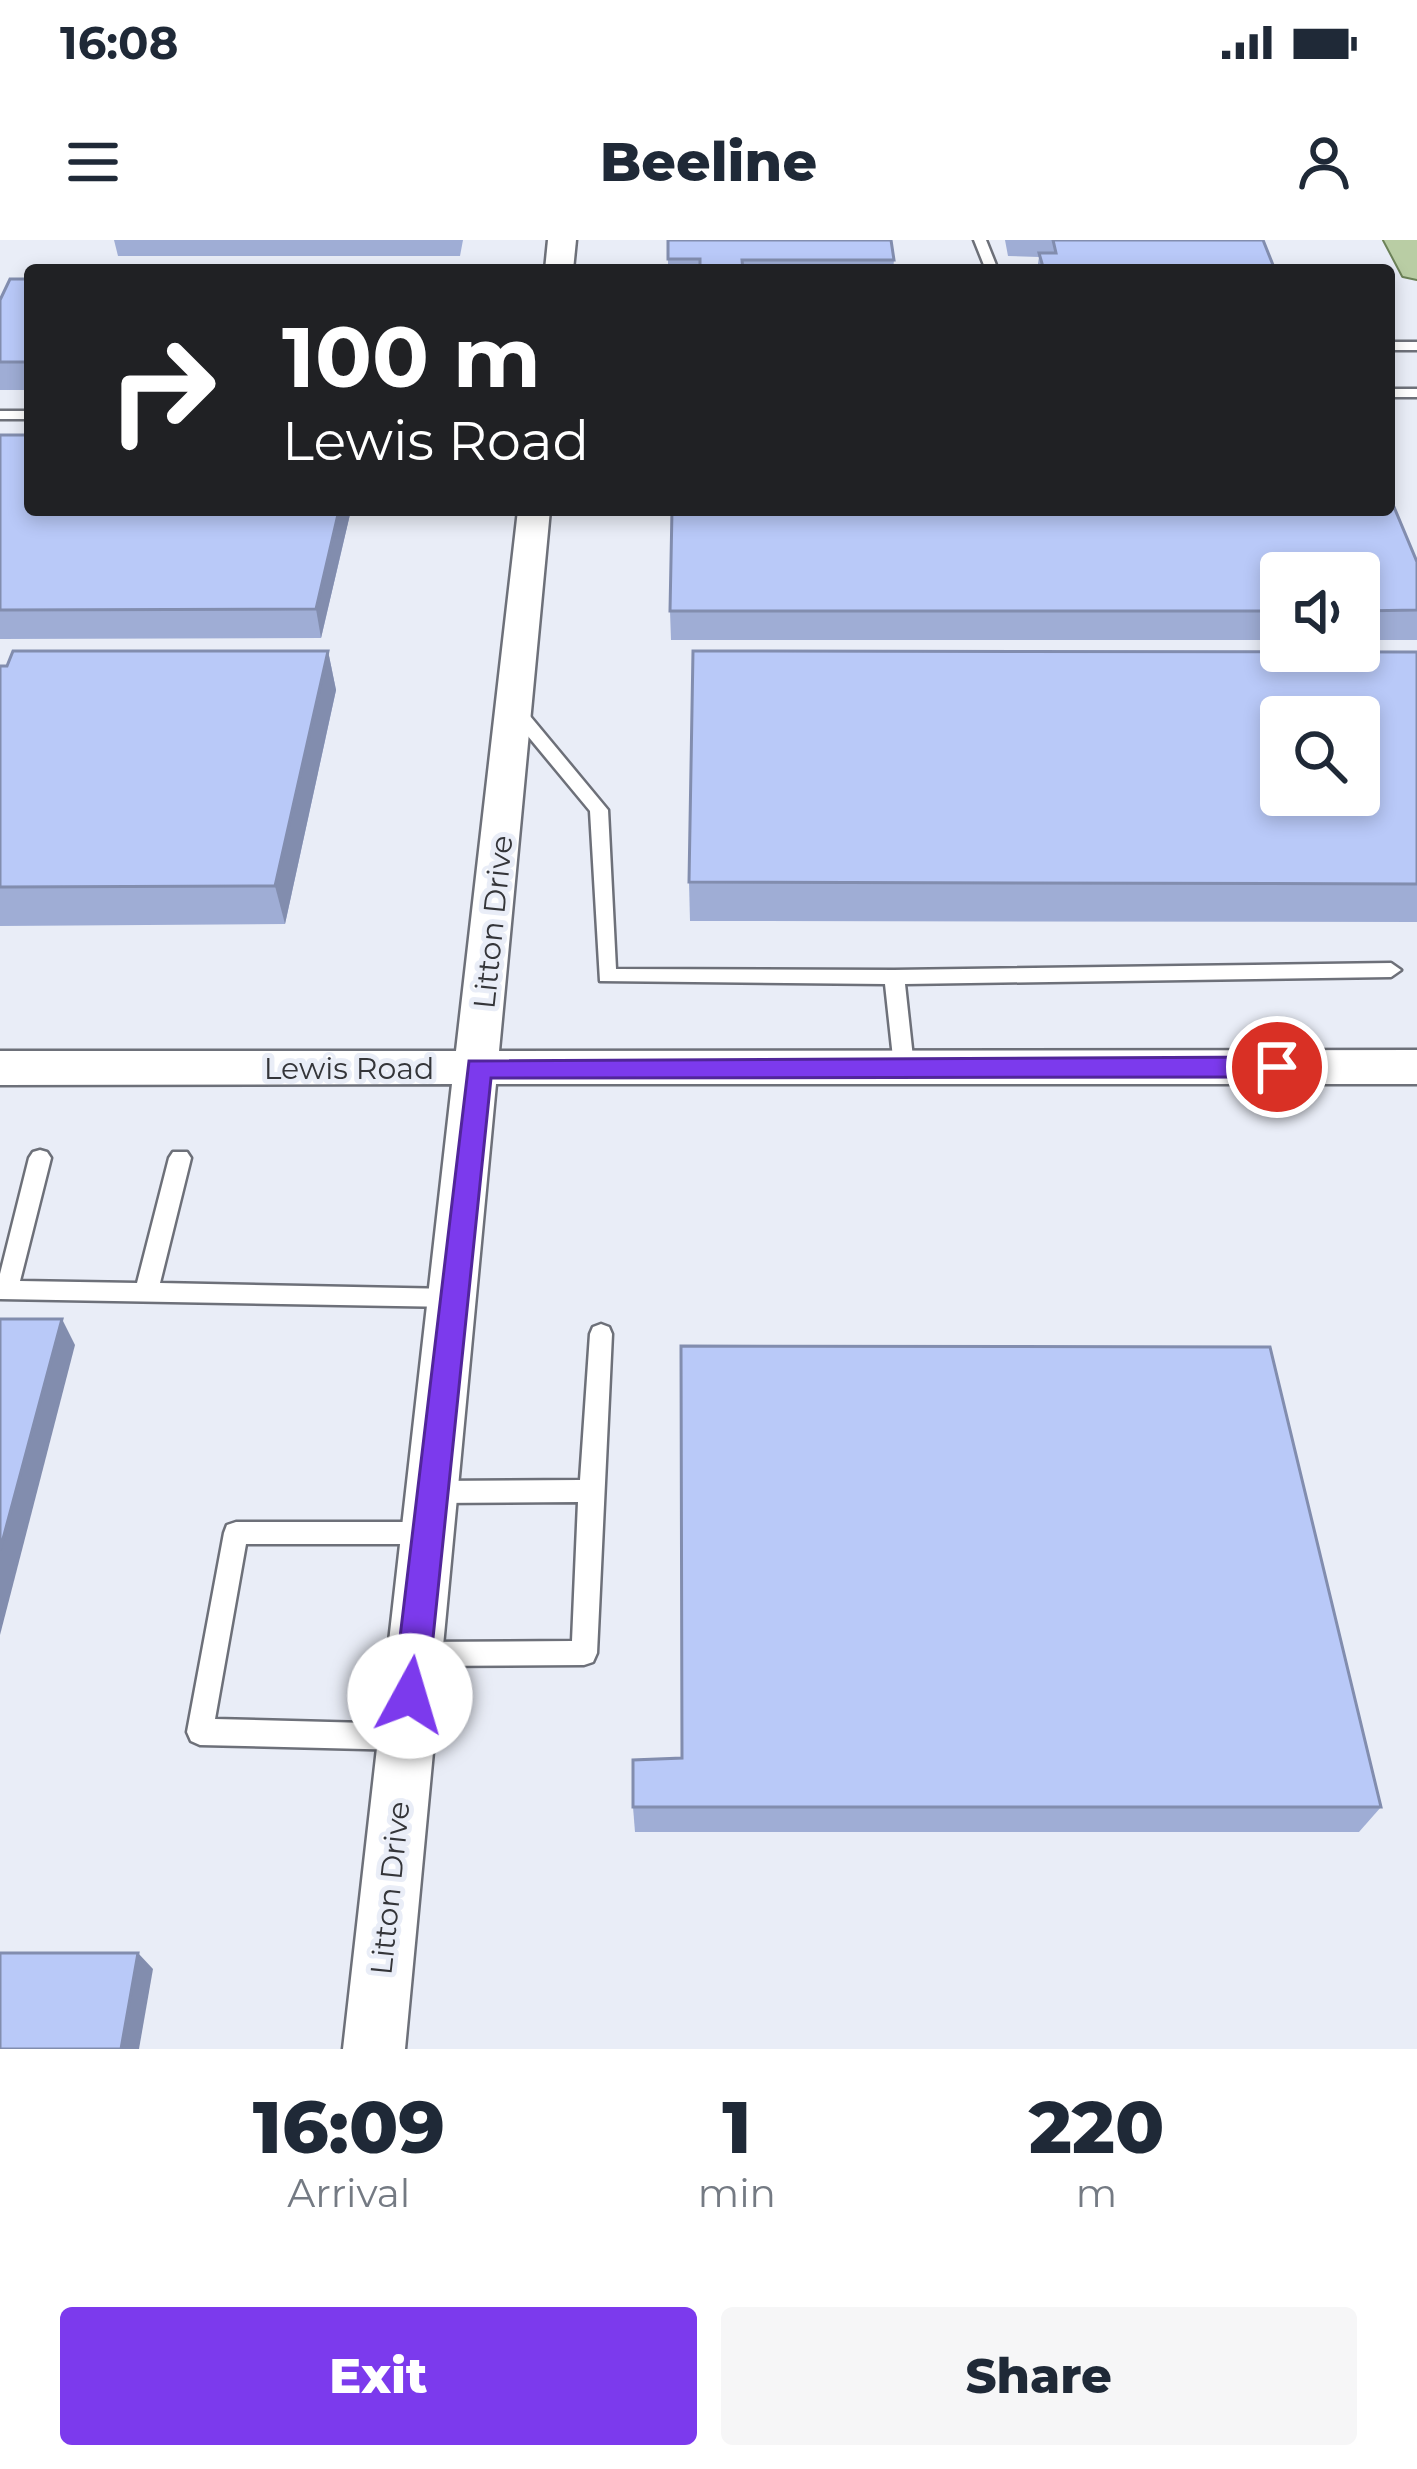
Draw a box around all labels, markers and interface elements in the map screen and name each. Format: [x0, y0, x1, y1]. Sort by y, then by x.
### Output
text: 16:08 [60, 15, 178, 70]
icon: menu [60, 129, 126, 195]
text: Beeline [600, 129, 817, 195]
icon: person [1291, 129, 1357, 195]
text: 100 m [282, 306, 541, 408]
icon: right [84, 312, 240, 468]
text: Lewis Road [282, 408, 589, 474]
map controls [1260, 552, 1380, 816]
button: sound [1260, 552, 1380, 672]
button: search [1260, 696, 1380, 816]
street label: Litton Drive [465, 833, 521, 1011]
pin [1226, 1016, 1328, 1118]
icon: arrive [1244, 1034, 1310, 1100]
street label: Lewis Road [264, 1050, 434, 1087]
position arrow [347, 1633, 473, 1759]
street label: Litton Drive [362, 1799, 418, 1977]
text: 16:09 [253, 2083, 445, 2171]
text: 1 [722, 2083, 751, 2171]
text: 220 [1029, 2083, 1164, 2171]
text: Arrival [287, 2169, 410, 2217]
text: min [698, 2169, 776, 2217]
text: m [1076, 2169, 1117, 2217]
button: Exit [60, 2307, 697, 2445]
button: Share [721, 2307, 1357, 2445]

